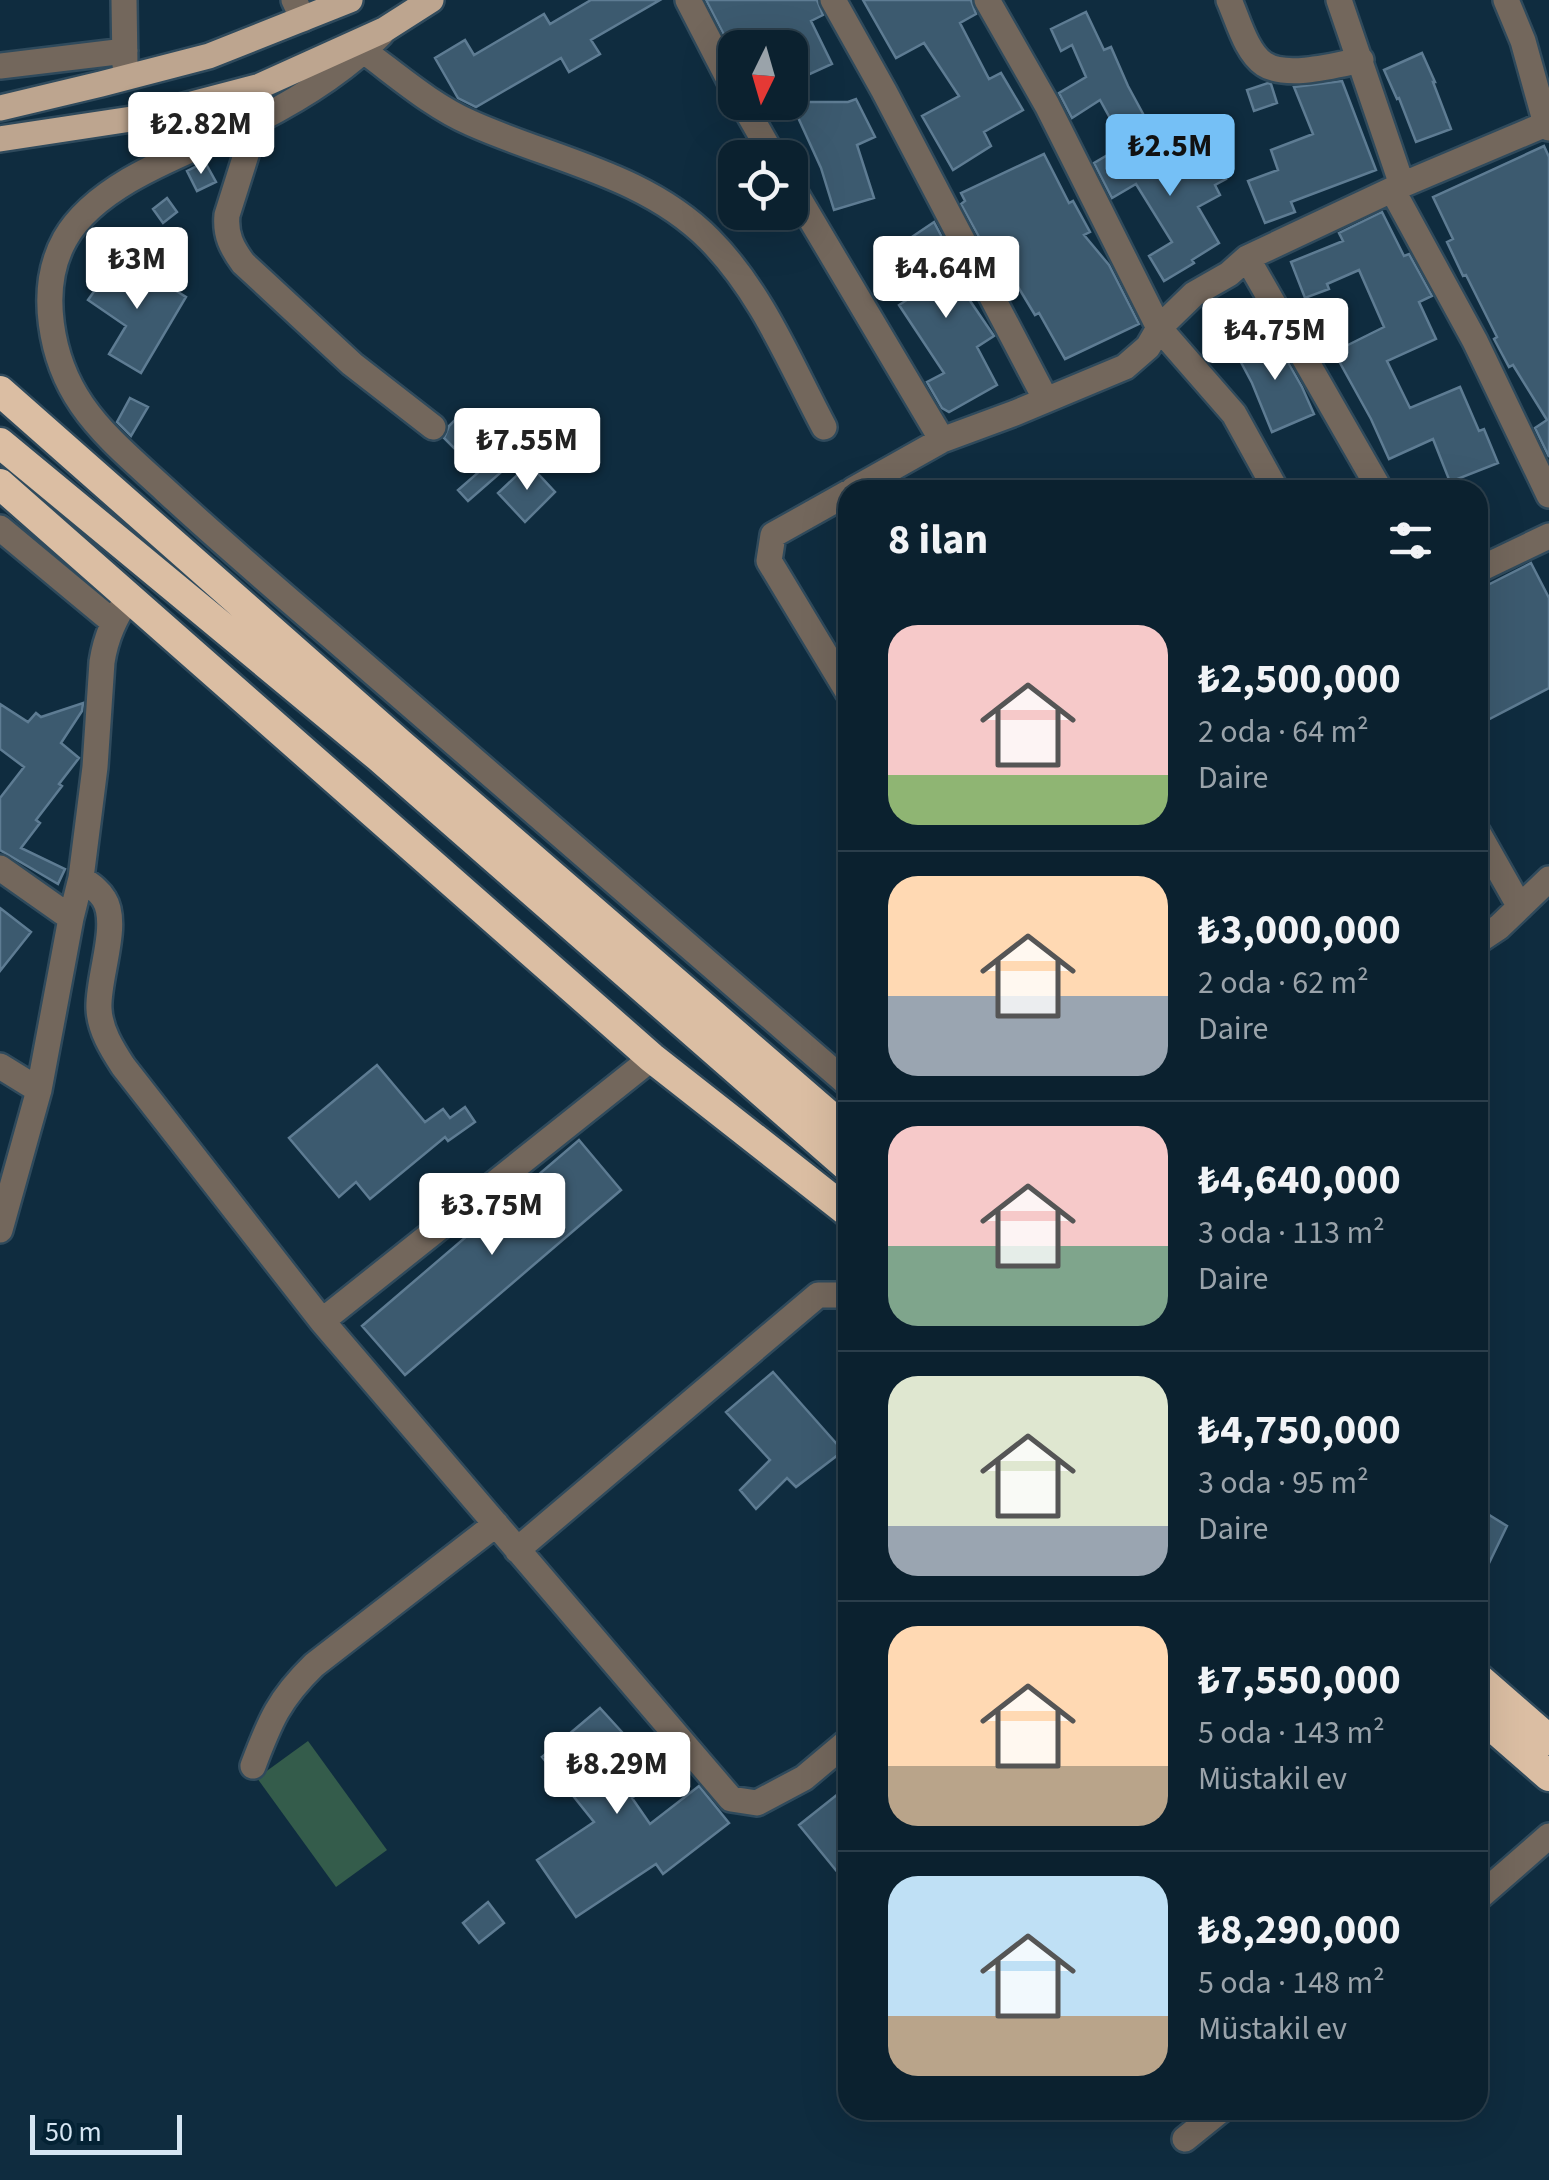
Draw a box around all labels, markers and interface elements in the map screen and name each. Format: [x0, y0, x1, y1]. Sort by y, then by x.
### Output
north arrow [718, 30, 808, 120]
map controls [718, 30, 808, 230]
pin: ₺2.82M [120, 92, 282, 177]
text: ₺2.82M [150, 101, 252, 147]
pin: ₺2.5M [1100, 114, 1240, 199]
text: ₺2.5M [1128, 123, 1212, 169]
button: locate [718, 140, 808, 230]
pin: ₺3M [89, 227, 185, 312]
text: ₺3M [108, 236, 166, 282]
pin: ₺4.64M [865, 236, 1027, 321]
text: ₺4.64M [895, 245, 997, 291]
pin: ₺4.75M [1194, 298, 1356, 383]
text: ₺4.75M [1224, 307, 1326, 353]
pin: ₺7.55M [446, 408, 608, 493]
text: ₺7.55M [476, 417, 578, 463]
text: 8 ilan [888, 510, 988, 570]
icon: filters [1383, 513, 1438, 568]
text: ₺2,500,000 [1198, 649, 1401, 709]
icon: home [968, 665, 1088, 785]
text: 2 oda · 64 m² [1198, 709, 1369, 755]
text: Daire [1198, 755, 1268, 801]
text: ₺3,000,000 [1198, 900, 1401, 960]
icon: home [968, 916, 1088, 1036]
text: 2 oda · 62 m² [1198, 960, 1369, 1006]
text: Daire [1198, 1006, 1268, 1052]
text: ₺4,640,000 [1198, 1150, 1401, 1210]
icon: home [968, 1166, 1088, 1286]
pin: ₺3.75M [411, 1173, 573, 1258]
text: ₺3.75M [441, 1182, 543, 1228]
text: 3 oda · 113 m² [1198, 1210, 1385, 1256]
text: Daire [1198, 1256, 1268, 1302]
text: ₺4,750,000 [1198, 1400, 1401, 1460]
icon: home [968, 1416, 1088, 1536]
text: 3 oda · 95 m² [1198, 1460, 1369, 1506]
text: Daire [1198, 1506, 1268, 1552]
text: ₺7,550,000 [1198, 1650, 1401, 1710]
icon: home [968, 1666, 1088, 1786]
text: 5 oda · 143 m² [1198, 1710, 1385, 1756]
pin: ₺8.29M [536, 1732, 698, 1817]
text: ₺8.29M [566, 1741, 668, 1787]
text: Müstakil ev [1198, 1756, 1347, 1802]
text: ₺8,290,000 [1198, 1900, 1401, 1960]
icon: home [968, 1916, 1088, 2036]
text: 5 oda · 148 m² [1198, 1960, 1385, 2006]
text: Müstakil ev [1198, 2006, 1347, 2052]
scale bar [30, 2110, 182, 2154]
text: 50 m [45, 2112, 102, 2152]

